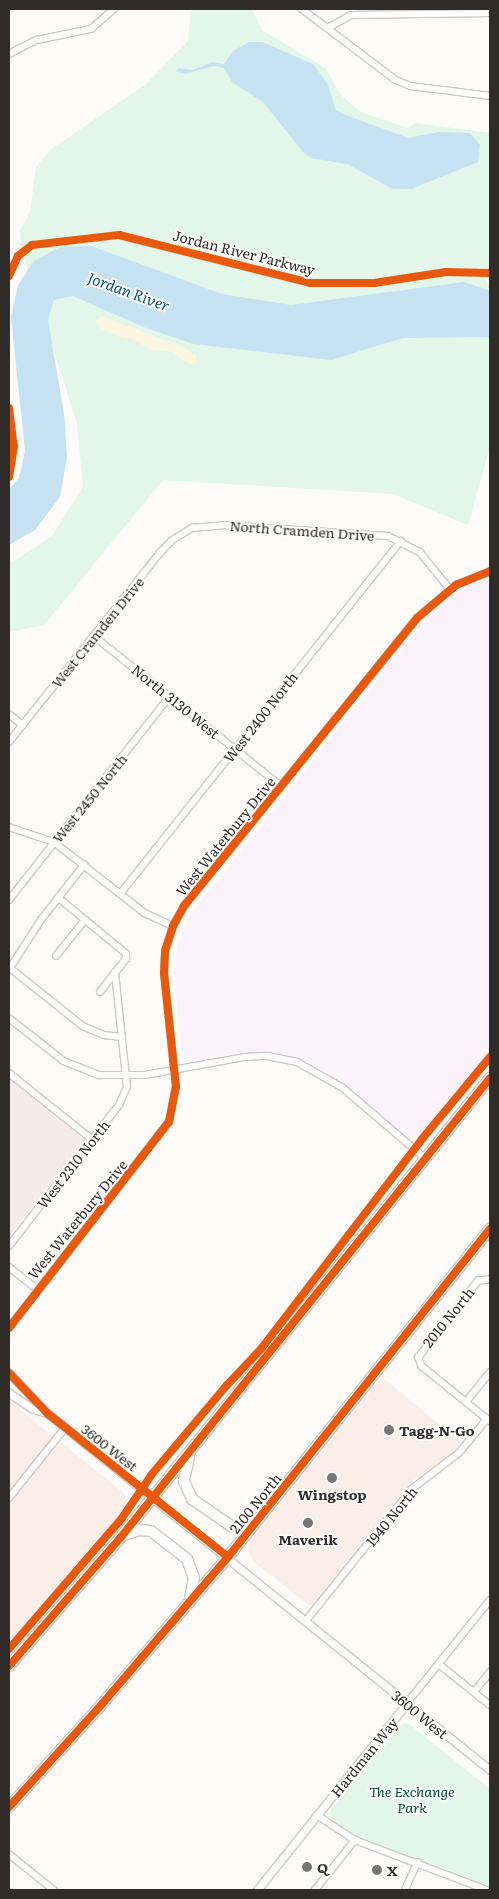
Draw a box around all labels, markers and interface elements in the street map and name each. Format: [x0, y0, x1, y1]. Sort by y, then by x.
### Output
street label: Jordan River Parkway [171, 226, 317, 278]
water label: Jordan River [86, 268, 172, 314]
street label: North Cramden Drive [229, 517, 375, 543]
street label: West Cramden Drive [47, 573, 147, 691]
street label: North 3130 West [129, 660, 223, 742]
street label: West 2400 North [219, 668, 301, 766]
street label: West 2450 North [48, 750, 130, 846]
street label: West Waterbury Drive [172, 773, 278, 899]
street label: West 2310 North [33, 1116, 113, 1212]
street label: West Waterbury Drive [24, 1156, 130, 1282]
street label: 2010 North [419, 1284, 477, 1350]
street label: 3600 West [78, 1420, 142, 1474]
place label: Tagg-N-Go [399, 1422, 474, 1438]
marker: Tagg-N-Go [383, 1424, 395, 1436]
street label: 2100 North [226, 1470, 284, 1536]
marker: Wingstop [326, 1472, 338, 1484]
street label: 1940 North [362, 1483, 420, 1549]
place label: Wingstop [297, 1486, 367, 1502]
marker: Maverik [302, 1517, 314, 1529]
place label: Maverik [278, 1531, 338, 1547]
street label: 3600 West [389, 1686, 451, 1742]
street label: Hardman Way [327, 1714, 401, 1800]
park label: The Exchange Park [369, 1783, 455, 1815]
place label: Q [317, 1859, 328, 1875]
marker: Q [301, 1861, 313, 1873]
place label: X [387, 1862, 398, 1878]
marker: X [371, 1864, 383, 1876]

